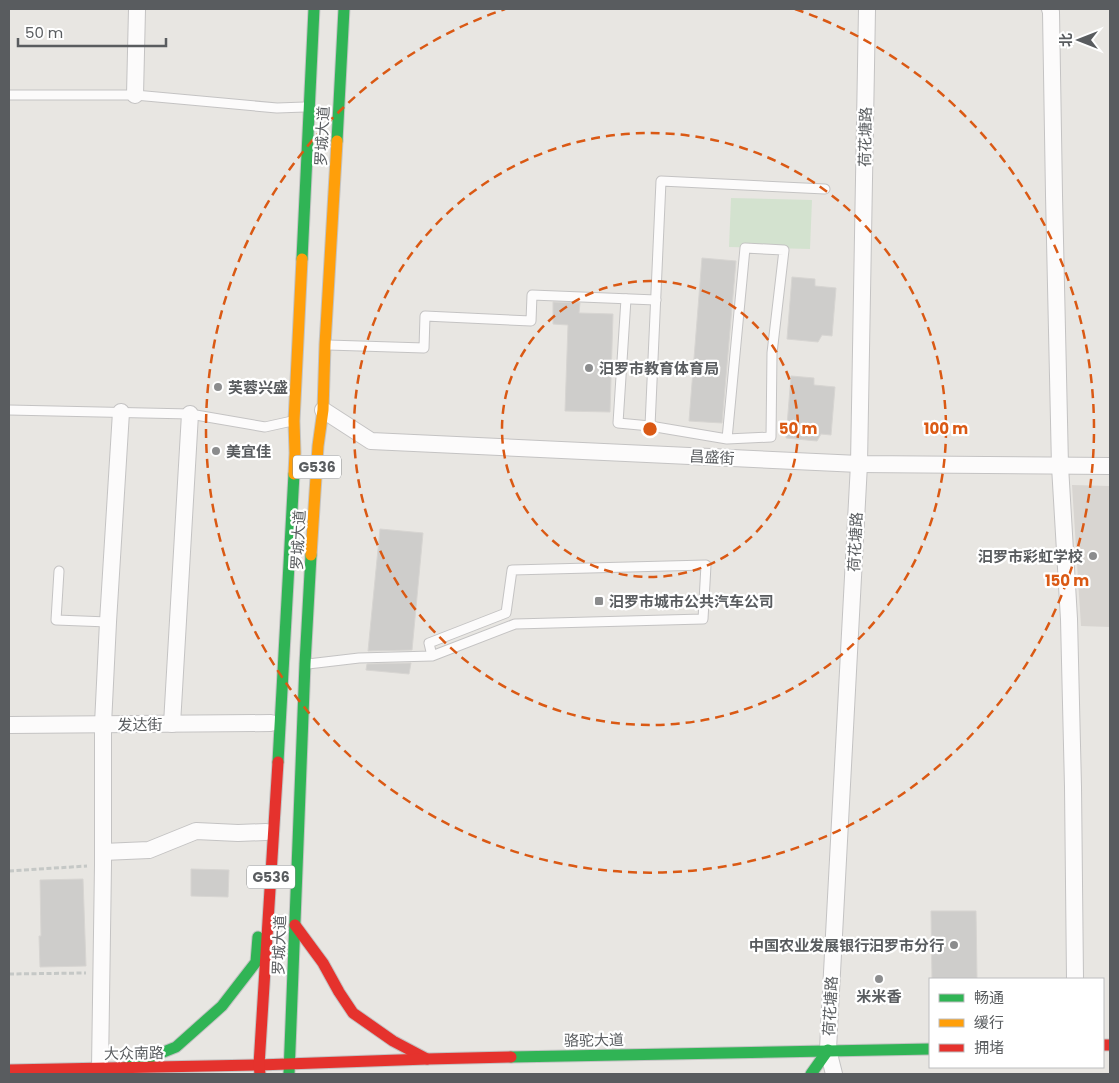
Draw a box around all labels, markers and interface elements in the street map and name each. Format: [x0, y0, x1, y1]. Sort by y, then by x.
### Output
scale bar [18, 15, 165, 47]
north arrow [1054, 15, 1104, 65]
text: 50 m [25, 22, 63, 43]
text: 北 [1056, 33, 1076, 47]
street label: 罗城大道 [310, 105, 334, 167]
street label: 荷花塘路 [854, 107, 876, 167]
place label: 汨罗市教育体育局 [599, 358, 719, 379]
marker: 汨罗市教育体育局 [583, 362, 595, 374]
place label: 芙蓉兴盛 [228, 377, 288, 398]
marker: 芙蓉兴盛 [212, 381, 224, 393]
text: 50 m [779, 418, 817, 439]
text: 100 m [924, 418, 968, 439]
centre of rings [641, 420, 659, 438]
place label: 美宜佳 [226, 441, 271, 462]
marker: 美宜佳 [210, 445, 222, 457]
street label: 昌盛街 [689, 445, 735, 469]
road number: G536 [293, 456, 341, 478]
street label: 罗城大道 [286, 509, 310, 571]
street label: 荷花塘路 [843, 511, 867, 573]
place label: 汨罗市彩虹学校 [978, 546, 1083, 567]
marker: 汨罗市彩虹学校 [1087, 550, 1099, 562]
text: 150 m [1045, 570, 1089, 591]
place label: 汨罗市城市公共汽车公司 [609, 591, 774, 612]
marker: 汨罗市城市公共汽车公司 [593, 595, 605, 607]
street label: 发达街 [117, 714, 163, 735]
road number: G536 [247, 866, 295, 889]
street label: 罗城大道 [267, 915, 291, 975]
place label: 中国农业发展银行汨罗市分行 [749, 935, 944, 956]
marker: 中国农业发展银行汨罗市分行 [948, 939, 960, 951]
marker: 米米香 [873, 973, 885, 985]
street label: 荷花塘路 [818, 975, 842, 1037]
legend [929, 978, 1104, 1068]
place label: 米米香 [856, 986, 902, 1007]
text: 畅通 [974, 987, 1004, 1008]
text: 缓行 [974, 1012, 1004, 1033]
street label: 骆驼大道 [564, 1029, 624, 1051]
text: 拥堵 [974, 1037, 1004, 1058]
street label: 大众南路 [104, 1042, 164, 1064]

